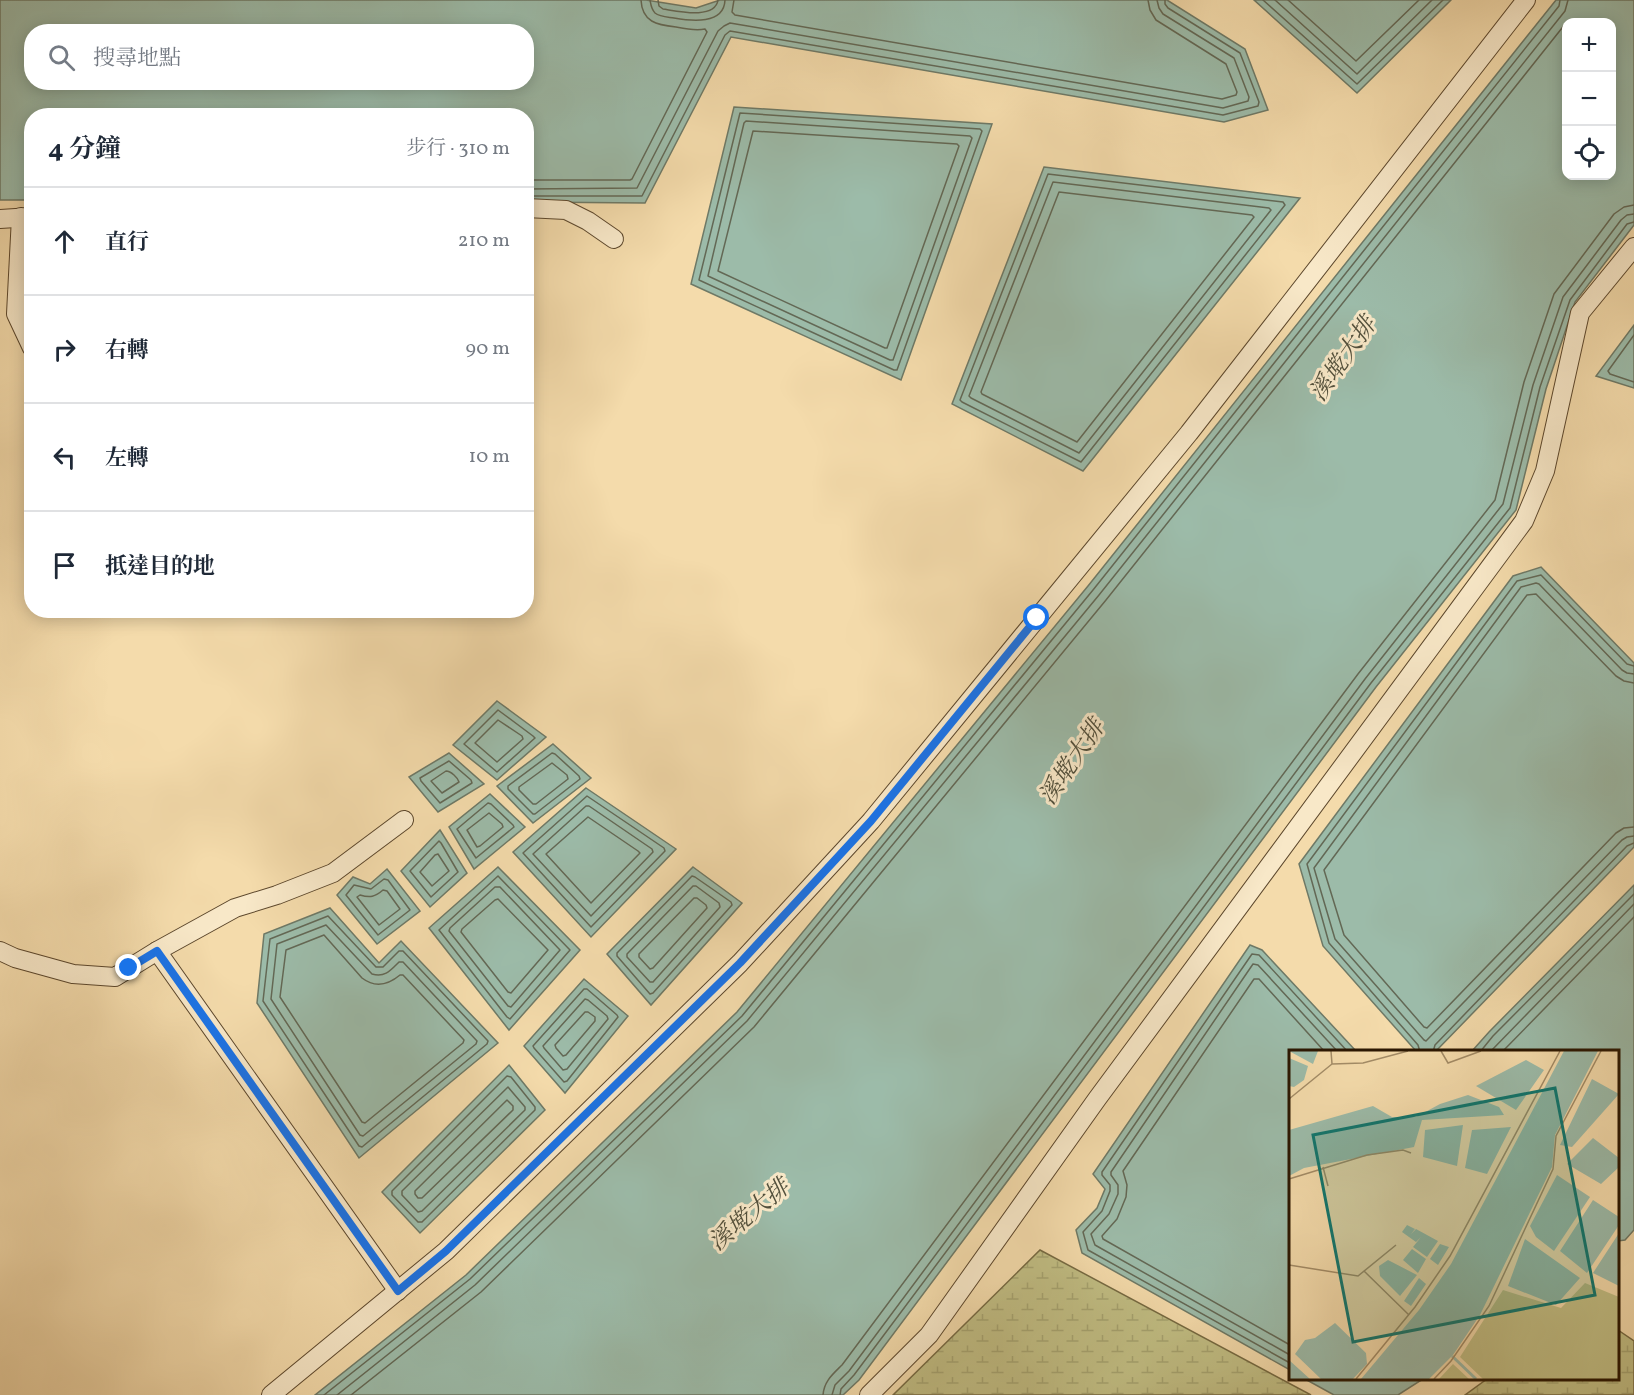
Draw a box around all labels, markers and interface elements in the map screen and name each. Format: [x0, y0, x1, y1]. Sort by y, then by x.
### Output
map controls [1562, 18, 1616, 180]
button: + [1562, 18, 1616, 72]
search box [24, 24, 534, 90]
icon: search [45, 41, 78, 74]
text: 搜尋地點 [93, 44, 181, 75]
button: − [1562, 72, 1616, 126]
button: locate [1562, 126, 1616, 180]
text: 4 分鐘 [48, 132, 121, 168]
text: 步行 · 310 m [406, 135, 510, 163]
icon: ahead [48, 225, 81, 258]
text: 210 m [458, 227, 510, 255]
text: 直行 [105, 228, 149, 259]
water label: 溪墘大排 [1303, 308, 1387, 409]
icon: right [48, 333, 81, 366]
text: 90 m [466, 335, 510, 363]
text: 右轉 [105, 336, 149, 367]
icon: left [48, 441, 81, 474]
text: 10 m [469, 443, 510, 471]
text: 左轉 [105, 444, 149, 475]
icon: arrive [48, 549, 81, 582]
text: 抵達目的地 [105, 552, 215, 583]
route start [1023, 604, 1049, 630]
water label: 溪墘大排 [1032, 711, 1116, 812]
route end [115, 954, 141, 980]
inset map [1289, 1050, 1619, 1380]
water label: 溪墘大排 [702, 1170, 800, 1260]

